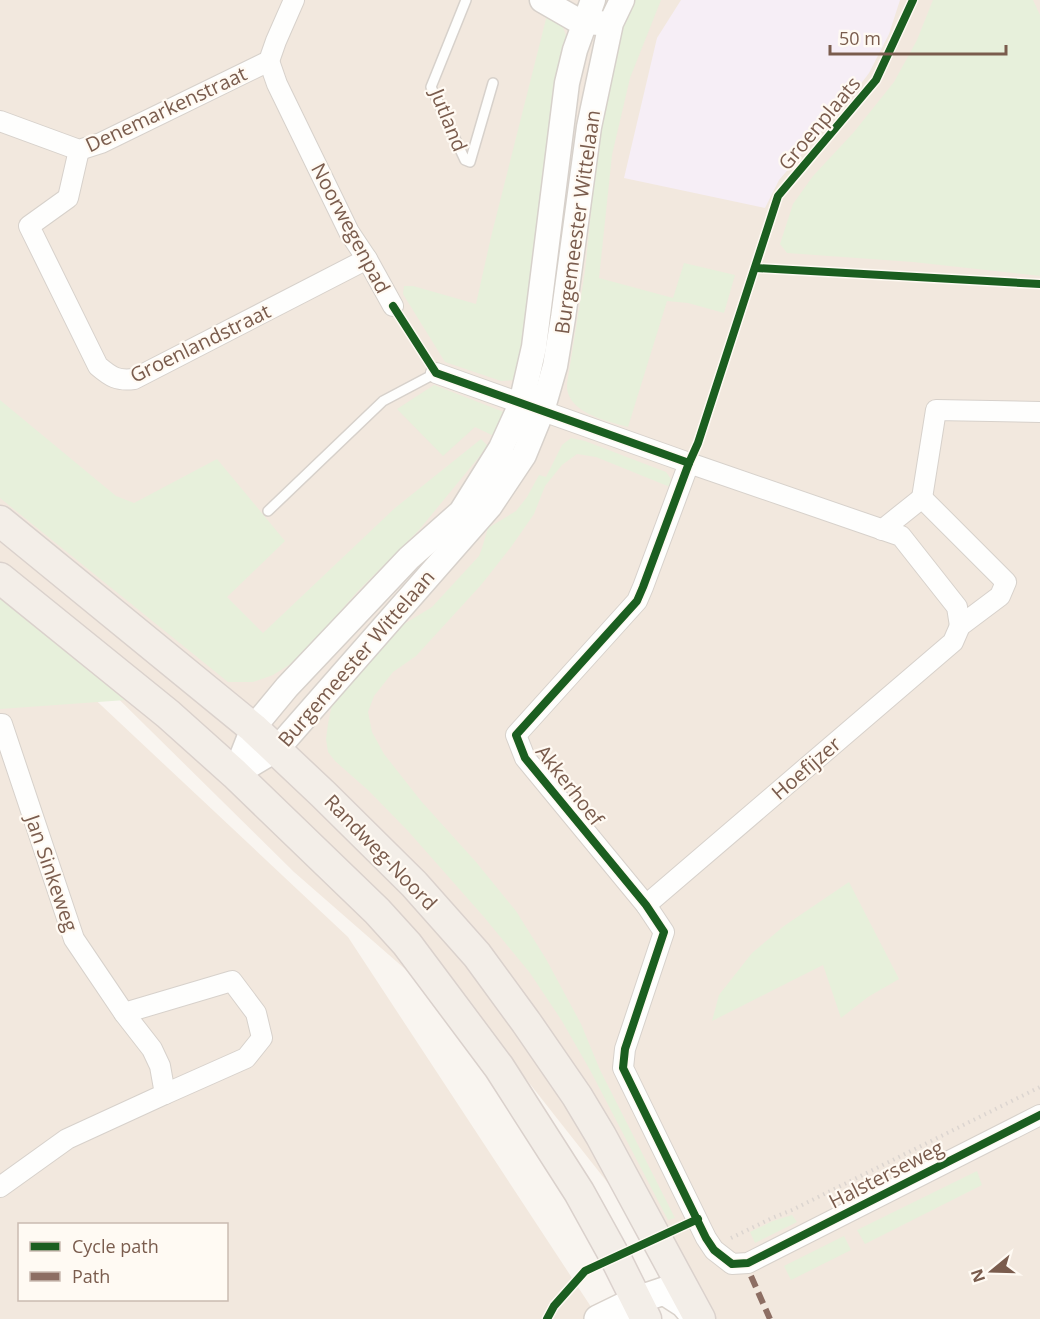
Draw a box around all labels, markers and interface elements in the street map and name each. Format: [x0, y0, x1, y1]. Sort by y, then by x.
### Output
scale bar [830, 18, 1006, 56]
text: 50 m [839, 26, 881, 50]
street label: Denemarkenstraat [81, 60, 251, 158]
street label: Groenplaats [772, 70, 866, 176]
street label: Jutland [423, 83, 474, 155]
street label: Burgemeester Wittelaan [548, 108, 606, 336]
street label: Noorwegenpad [305, 158, 397, 298]
street label: Groenlandstraat [125, 297, 275, 389]
street label: Burgemeester Wittelaan [272, 564, 440, 752]
street label: Hoefijzer [766, 730, 846, 806]
street label: Akkerhoef [530, 739, 611, 832]
street label: Randweg-Noord [319, 788, 443, 916]
street label: Jan Sinkeweg [19, 809, 85, 935]
street label: Halsterseweg [824, 1133, 948, 1214]
legend [18, 1223, 228, 1301]
text: Cycle path [72, 1234, 159, 1258]
north arrow [962, 1241, 1022, 1301]
text: Path [72, 1264, 110, 1288]
text: N [965, 1266, 990, 1286]

